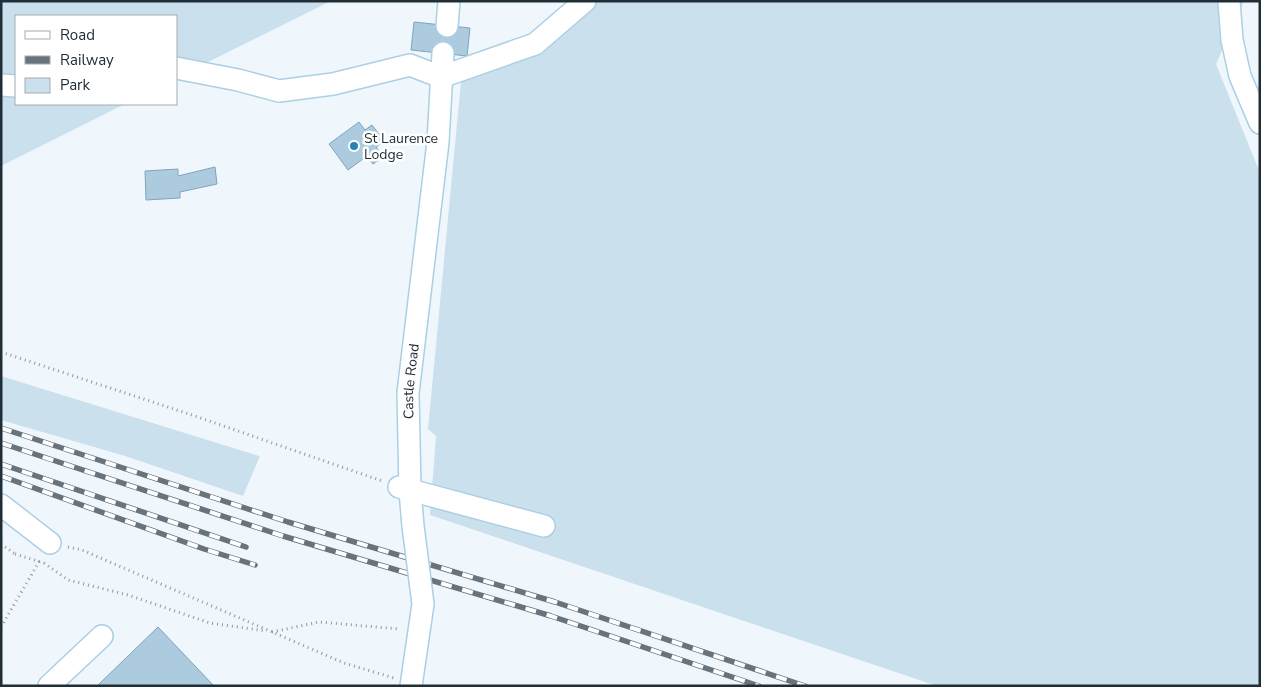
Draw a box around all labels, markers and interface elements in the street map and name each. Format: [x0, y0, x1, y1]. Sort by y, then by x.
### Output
legend [15, 15, 178, 105]
text: Road [60, 25, 95, 45]
text: Railway [60, 50, 114, 70]
text: Park [60, 75, 90, 95]
place label: St Laurence Lodge [364, 129, 438, 164]
marker: St Laurence Lodge [348, 140, 360, 152]
street label: Castle Road [399, 342, 424, 419]

